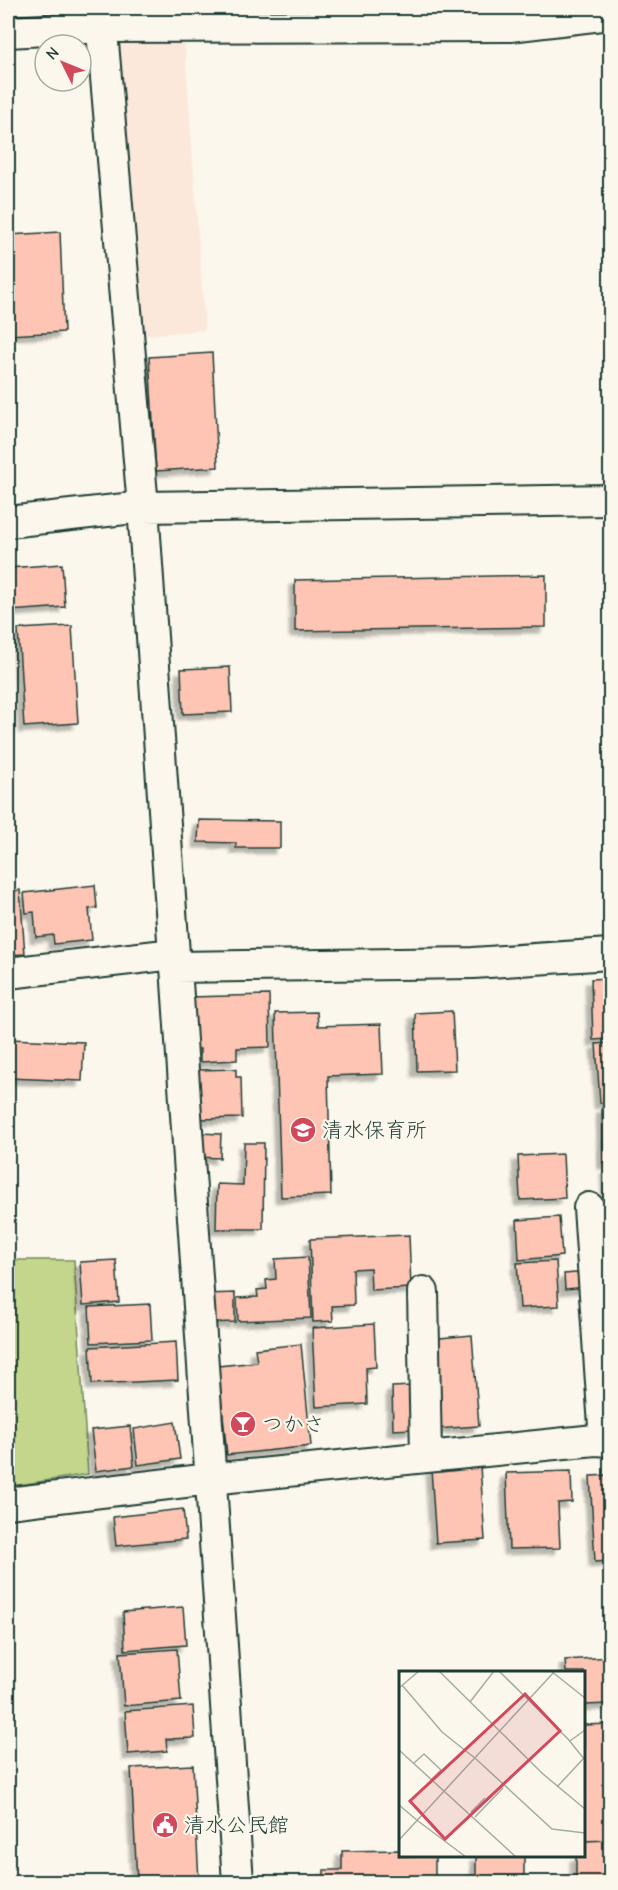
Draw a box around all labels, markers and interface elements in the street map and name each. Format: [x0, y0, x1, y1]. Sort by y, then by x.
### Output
north arrow [33, 33, 93, 93]
text: N [43, 43, 63, 63]
school or university icon: 清水保育所 [288, 1115, 318, 1145]
place label: 清水保育所 [322, 1118, 427, 1142]
bar icon: つかさ [228, 1409, 258, 1439]
place label: つかさ [262, 1412, 325, 1436]
inset map [399, 1671, 585, 1857]
public building icon: 清水公民館 [150, 1810, 180, 1840]
place label: 清水公民館 [184, 1813, 289, 1837]

